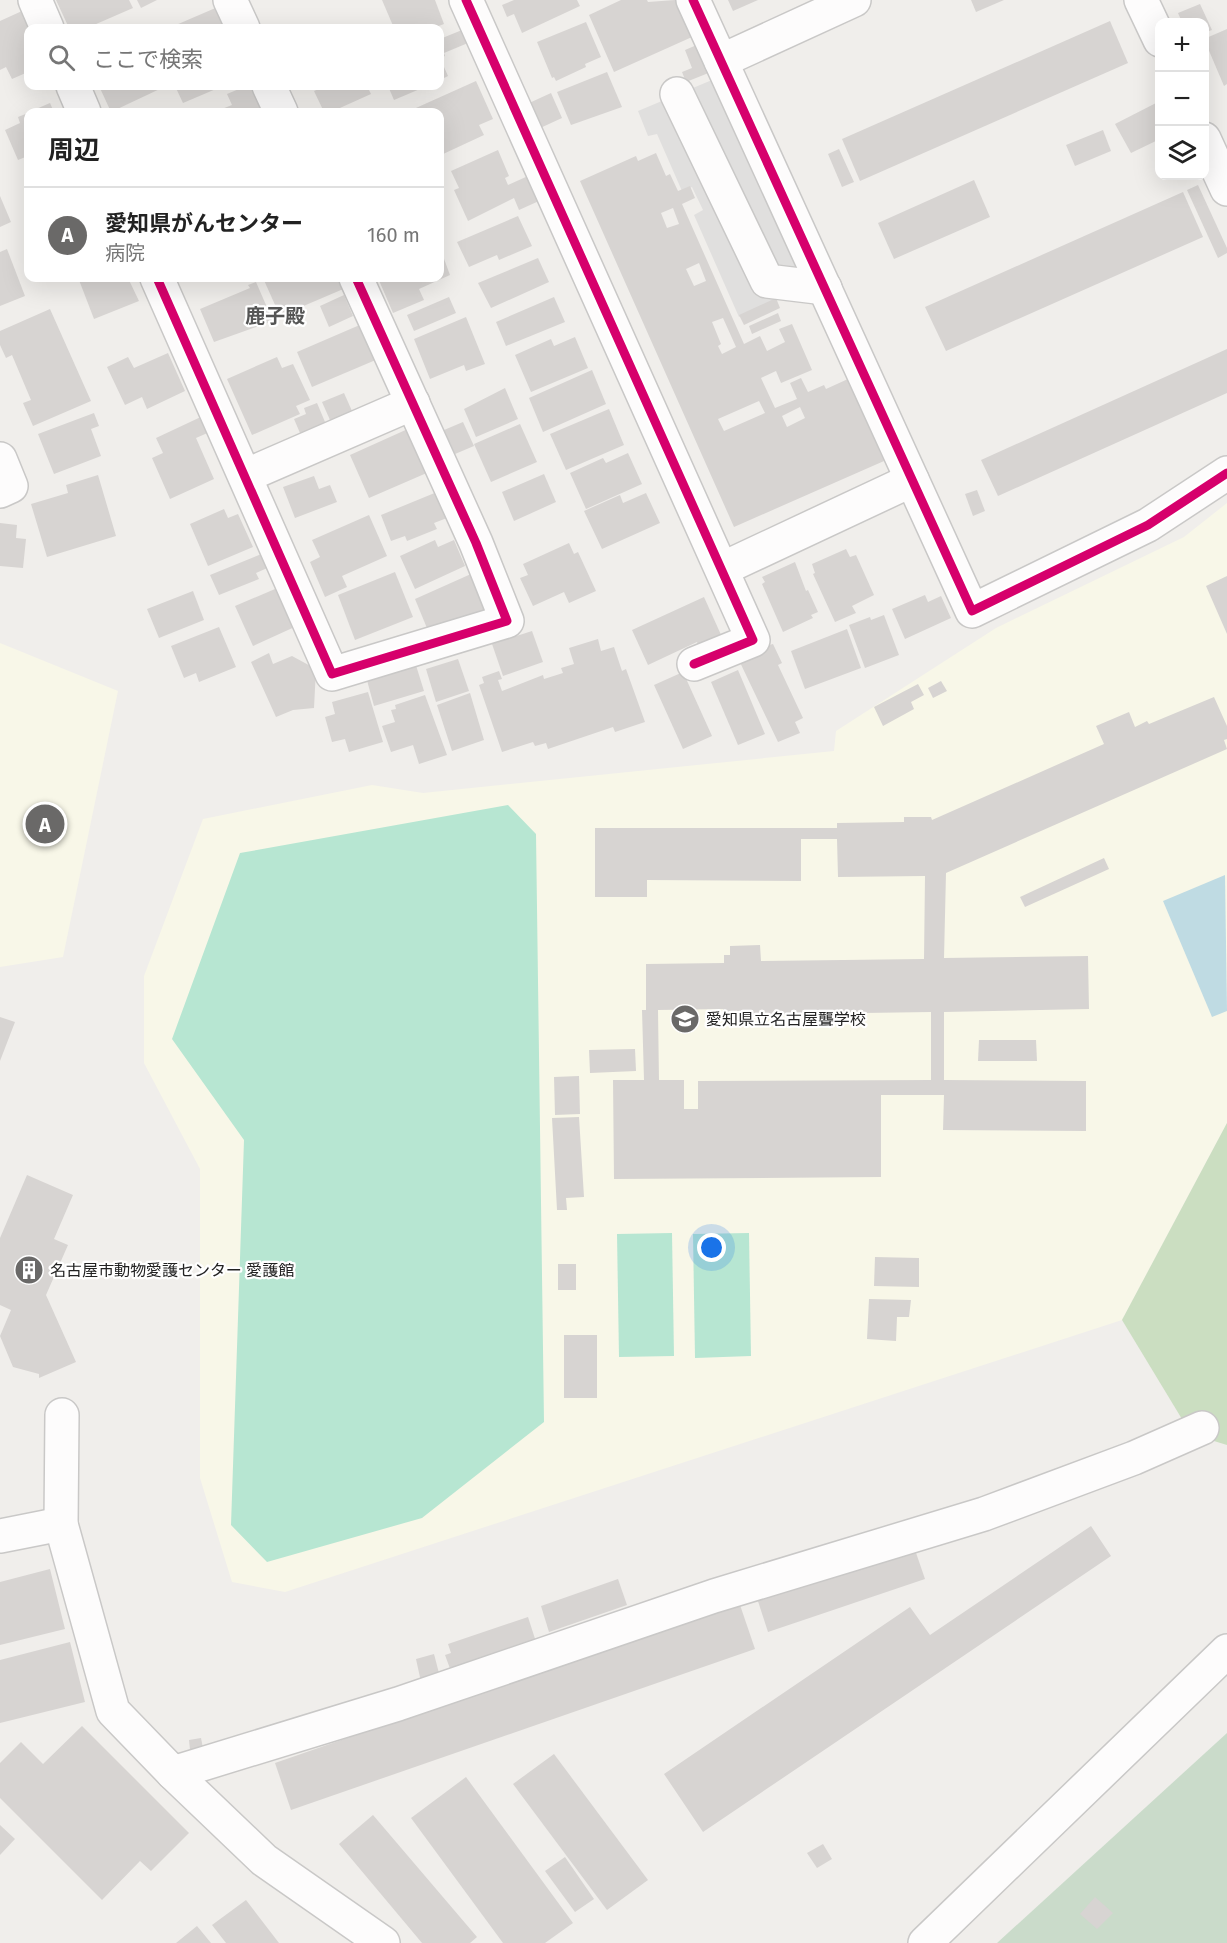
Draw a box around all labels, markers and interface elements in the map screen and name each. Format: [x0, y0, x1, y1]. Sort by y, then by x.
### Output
map controls [1155, 18, 1209, 180]
button: + [1155, 18, 1209, 72]
search box [24, 24, 444, 90]
icon: search [45, 41, 78, 74]
text: ここで検索 [93, 46, 203, 73]
button: − [1155, 72, 1209, 126]
button: layers [1155, 126, 1209, 180]
text: 周辺 [48, 135, 100, 166]
text: 愛知県がんセンター [105, 210, 303, 237]
text: A [62, 223, 73, 247]
text: 160 m [367, 223, 420, 247]
text: 病院 [105, 241, 145, 265]
district label: 鹿子殿 [245, 304, 305, 328]
pin: A [26, 802, 64, 846]
school or university icon: 愛知県立名古屋聾学校 [669, 1003, 701, 1035]
place label: 愛知県立名古屋聾学校 [706, 1010, 866, 1029]
your location [697, 1233, 726, 1262]
building icon: 名古屋市動物愛護センター 愛護館 [13, 1254, 45, 1286]
place label: 名古屋市動物愛護センター 愛護館 [50, 1261, 294, 1280]

